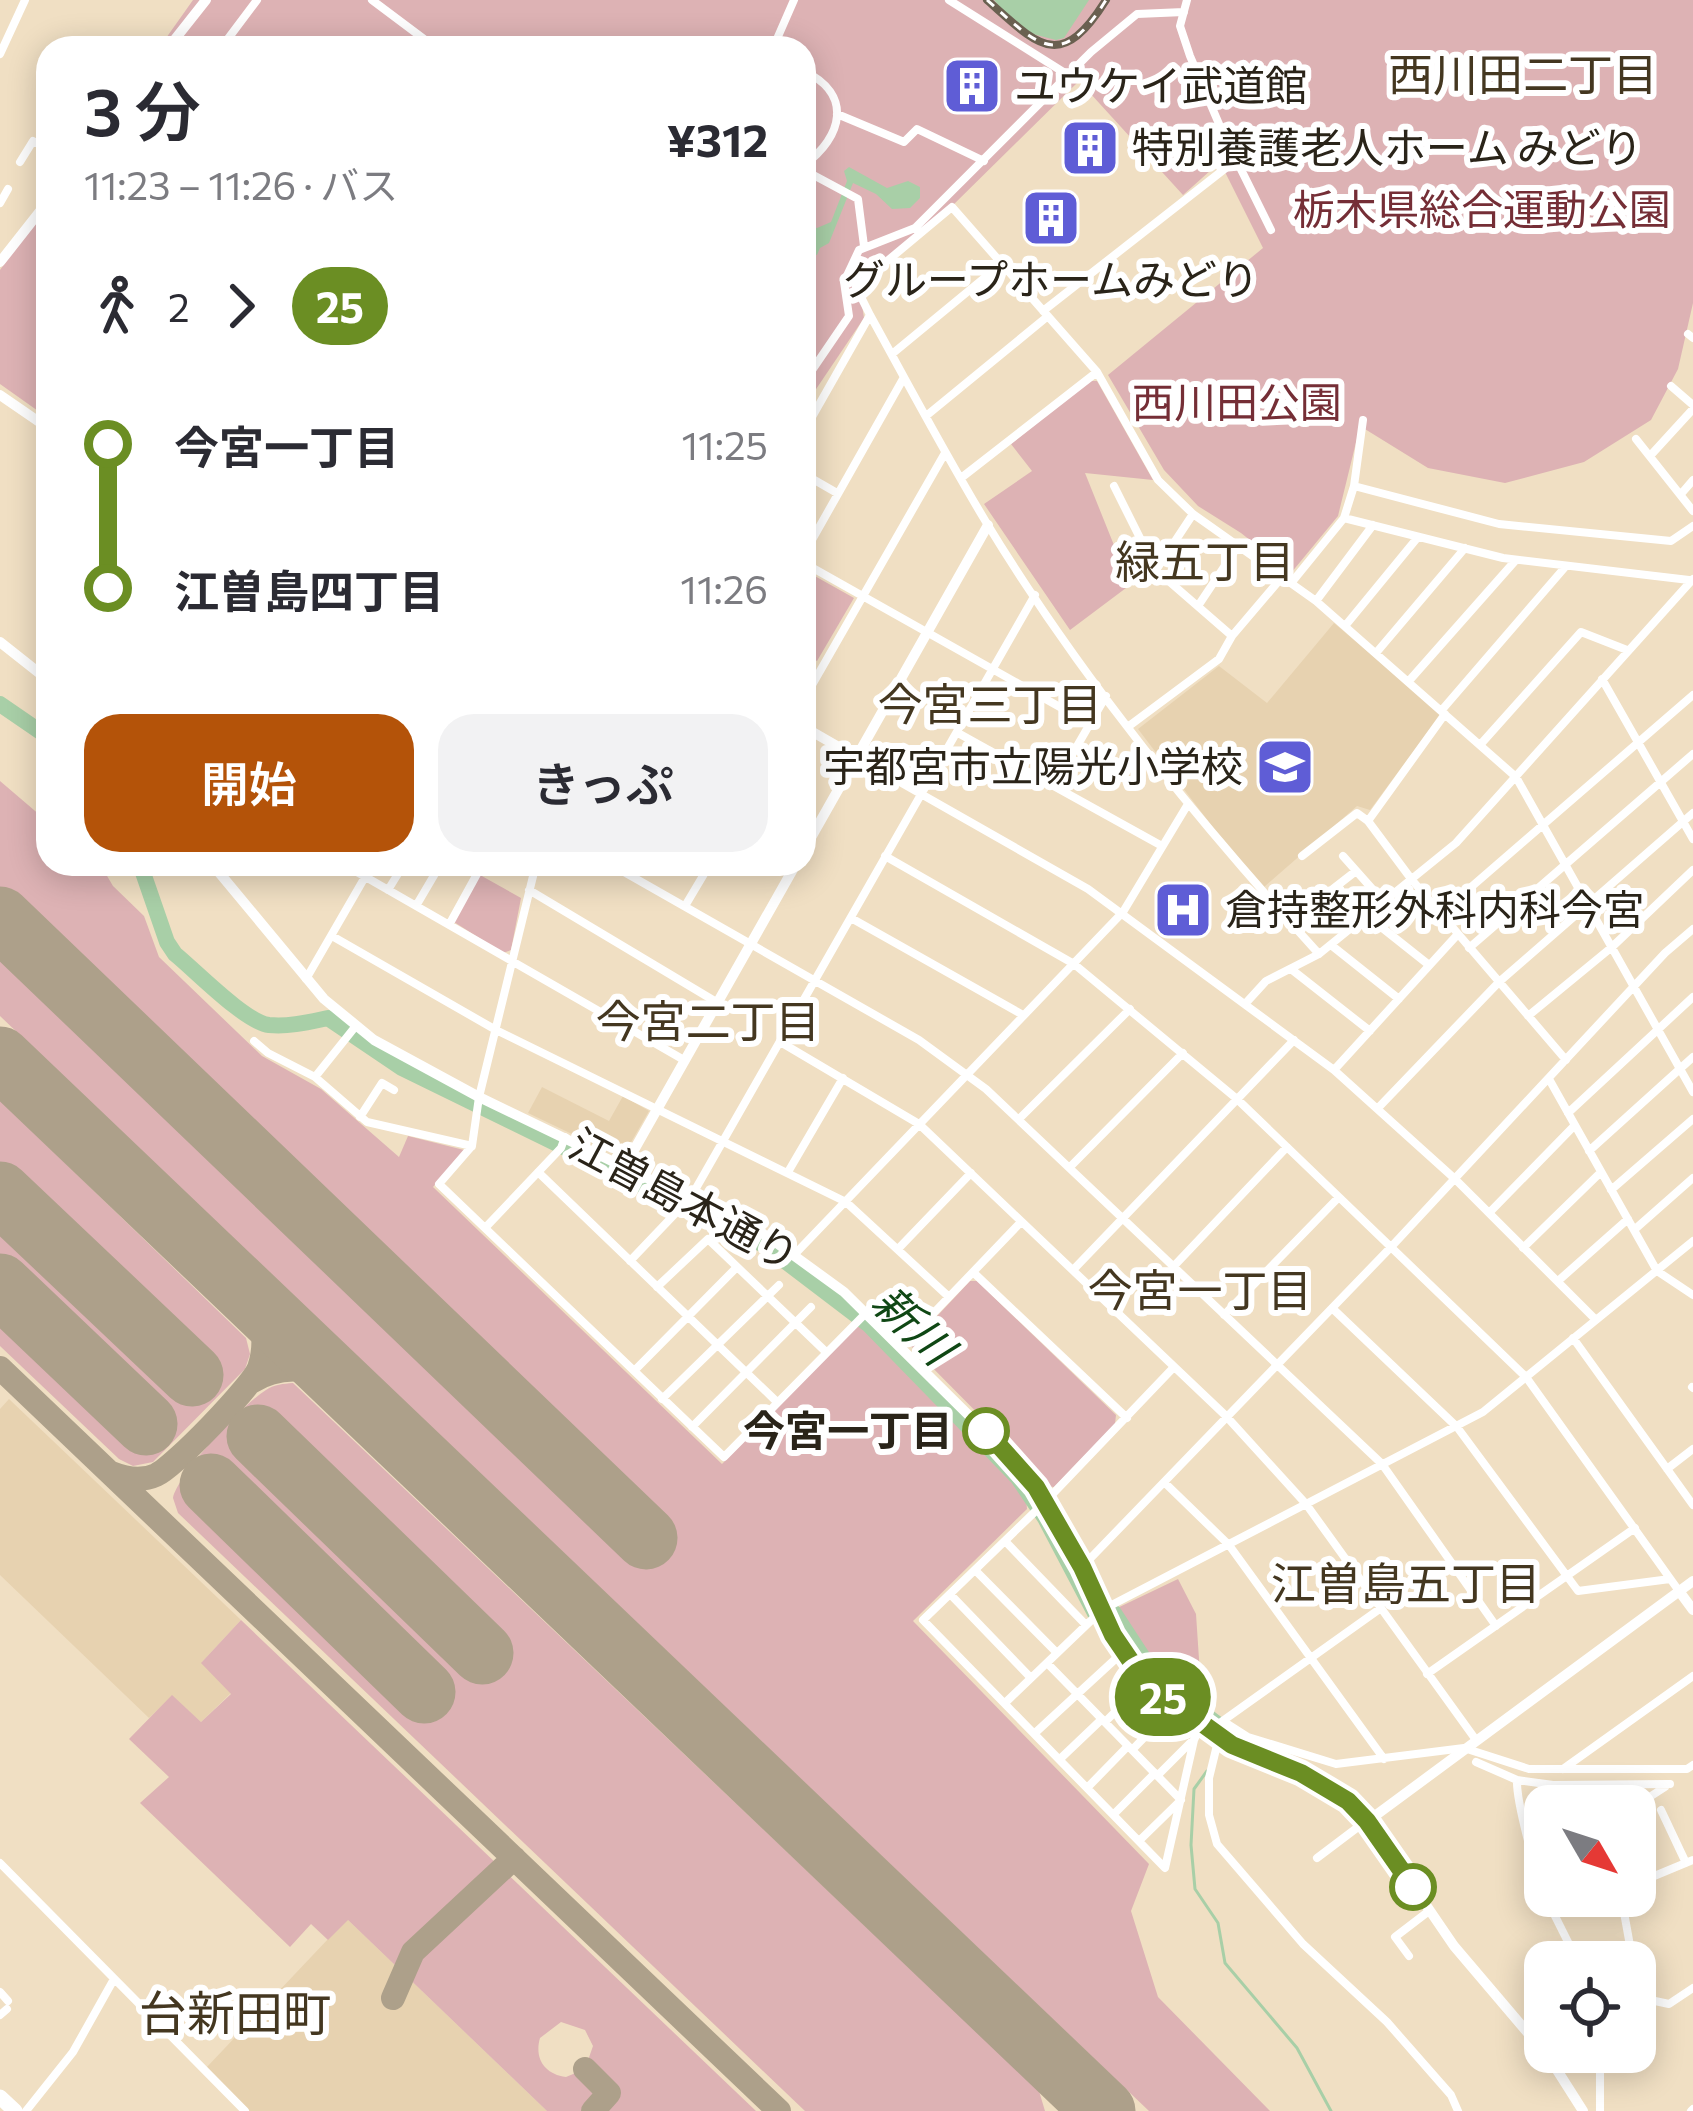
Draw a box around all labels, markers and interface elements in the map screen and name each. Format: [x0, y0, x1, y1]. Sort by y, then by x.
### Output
district label: 西川田二丁目 [1388, 45, 1658, 100]
building icon: ユウケイ武道館 [941, 55, 1003, 117]
place label: ユウケイ武道館 [1014, 58, 1307, 110]
text: 3 分 [84, 69, 201, 150]
text: ¥312 [667, 111, 768, 166]
building icon: 特別養護老人ホーム みどり [1059, 117, 1121, 179]
place label: 特別養護老人ホーム みどり [1132, 120, 1643, 172]
text: 11:23 – 11:26 · バス [84, 160, 398, 208]
park label: 栃木県総合運動公園 [1293, 182, 1671, 234]
building icon: グループホームみどり [1020, 187, 1082, 249]
place label: グループホームみどり [843, 252, 1259, 304]
icon: walk [84, 273, 150, 339]
icon: forward [208, 273, 274, 339]
text: 25 [316, 280, 364, 332]
text: 2 [168, 282, 190, 330]
park label: 西川田公園 [1132, 375, 1342, 427]
text: 今宮一丁目 [174, 418, 399, 473]
text: 11:25 [681, 420, 768, 468]
district label: 緑五丁目 [1115, 532, 1295, 587]
text: 江曽島四丁目 [174, 562, 444, 617]
text: 11:26 [680, 564, 768, 612]
district label: 今宮三丁目 [877, 675, 1103, 730]
button: 開始 [84, 714, 414, 852]
button: きっぷ [438, 714, 768, 852]
school or university icon: 宇都宮市立陽光小学校 [1254, 736, 1316, 798]
place label: 宇都宮市立陽光小学校 [823, 739, 1243, 791]
hospital icon: 倉持整形外科内科今宮 [1152, 879, 1214, 941]
place label: 倉持整形外科内科今宮 [1225, 882, 1645, 934]
district label: 今宮二丁目 [595, 992, 821, 1047]
street label: 江曽島本通り [561, 1116, 808, 1280]
district label: 今宮一丁目 [1087, 1261, 1313, 1316]
water label: 新川 [863, 1272, 969, 1377]
place label: 今宮一丁目 [743, 1403, 953, 1455]
marker: 今宮一丁目 [964, 1409, 1008, 1453]
district label: 江曽島五丁目 [1271, 1554, 1541, 1609]
line badge: 25 [1109, 1658, 1217, 1736]
text: 25 [1139, 1671, 1187, 1723]
north arrow [1524, 1785, 1656, 1917]
map controls [1524, 1785, 1656, 2073]
unlabelled marker [1391, 1865, 1435, 1909]
button: locate [1524, 1941, 1656, 2073]
district label: 台新田町 [139, 1982, 331, 2041]

